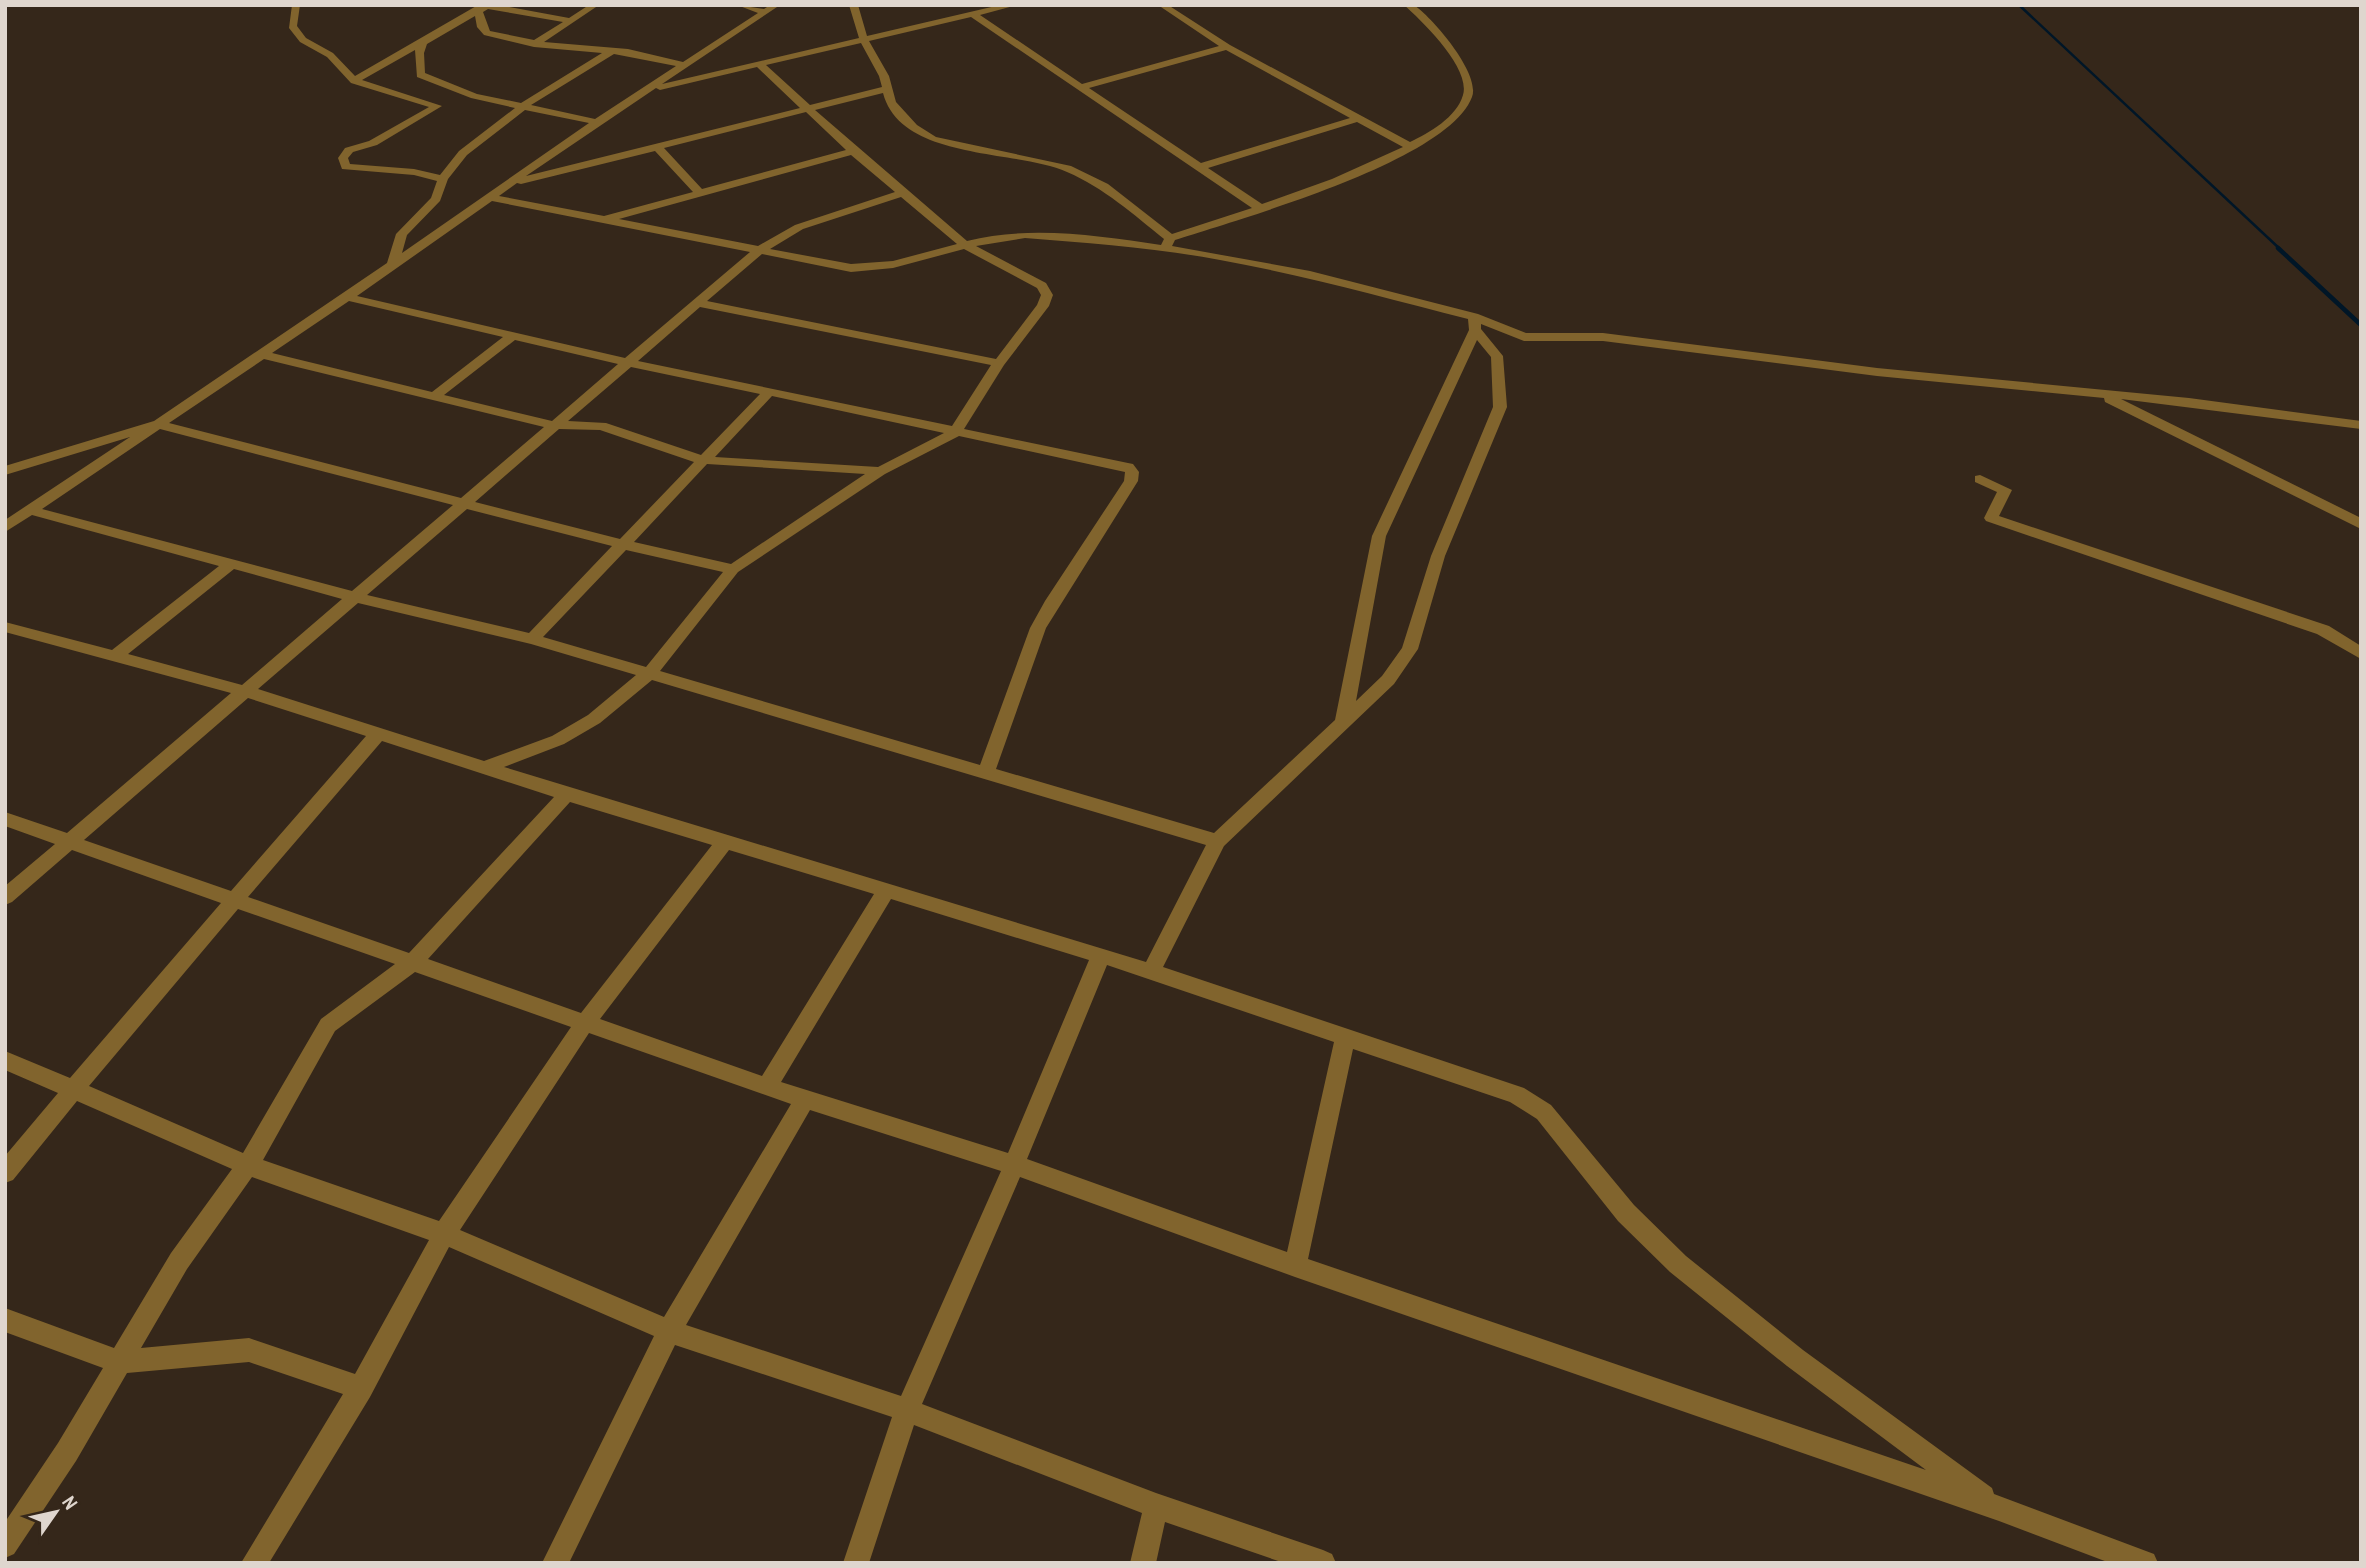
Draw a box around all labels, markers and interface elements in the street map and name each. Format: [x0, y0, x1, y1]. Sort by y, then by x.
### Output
north arrow [21, 1477, 91, 1547]
text: N [56, 1491, 84, 1514]

